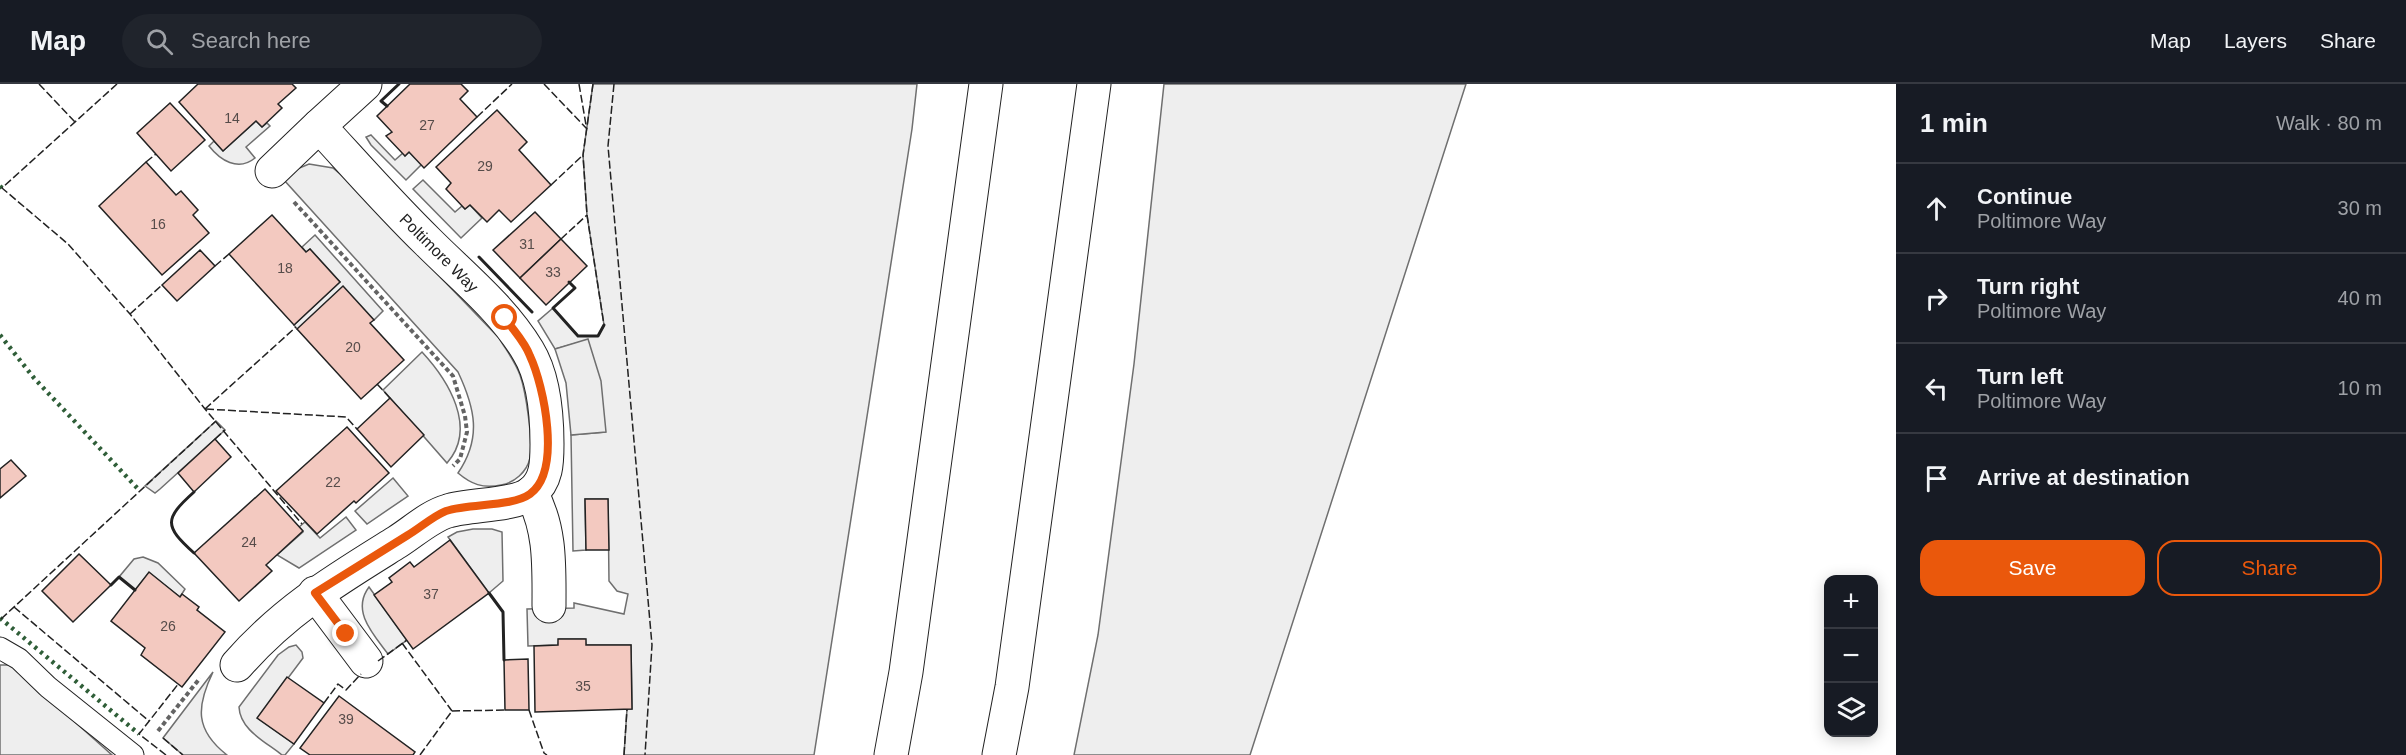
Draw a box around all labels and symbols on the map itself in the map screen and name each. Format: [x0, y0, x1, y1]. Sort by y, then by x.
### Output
house number: 14 [224, 110, 240, 126]
house number: 27 [419, 117, 435, 133]
house number: 29 [477, 158, 493, 174]
street label: Poltimore Way [396, 210, 482, 296]
house number: 16 [150, 216, 166, 232]
house number: 31 [519, 236, 535, 252]
house number: 18 [277, 260, 293, 276]
house number: 33 [545, 264, 561, 280]
route start [491, 304, 517, 330]
house number: 20 [345, 339, 361, 355]
house number: 22 [325, 474, 341, 490]
house number: 24 [241, 534, 257, 550]
house number: 37 [423, 586, 439, 602]
house number: 26 [160, 618, 176, 634]
route end [332, 620, 358, 646]
house number: 35 [575, 678, 591, 694]
house number: 39 [338, 711, 354, 727]

